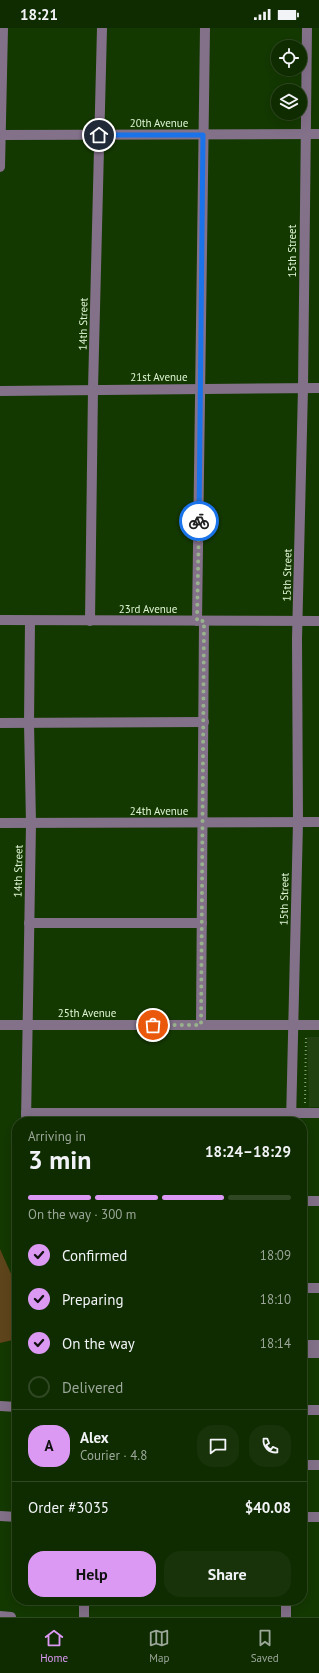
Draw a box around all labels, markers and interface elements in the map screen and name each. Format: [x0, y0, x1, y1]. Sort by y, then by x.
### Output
text: 18:21 [20, 5, 58, 24]
map controls [271, 40, 307, 120]
button: locate [271, 40, 307, 76]
button: layers [271, 84, 307, 120]
street label: 20th Avenue [130, 116, 189, 130]
pin [82, 118, 116, 152]
icon: home [88, 124, 110, 146]
street label: 15th Street [285, 224, 299, 277]
street label: 14th Street [76, 297, 90, 351]
street label: 21st Avenue [130, 370, 188, 384]
courier [179, 501, 219, 541]
icon: bike [188, 510, 210, 532]
street label: 15th Street [280, 548, 294, 602]
street label: 23rd Avenue [119, 602, 178, 616]
street label: 24th Avenue [130, 804, 189, 818]
street label: 14th Street [11, 844, 25, 898]
street label: 15th Street [277, 872, 291, 926]
street label: 25th Avenue [58, 1006, 117, 1020]
pin [136, 1008, 170, 1042]
icon: bag [142, 1014, 164, 1036]
text: Arriving in [28, 1128, 86, 1145]
text: 18:24–18:29 [205, 1142, 291, 1161]
text: 3 min [28, 1143, 91, 1176]
text: On the way · 300 m [28, 1206, 136, 1223]
icon: check [28, 1244, 50, 1266]
text: Confirmed [62, 1246, 127, 1265]
text: 18:09 [260, 1247, 291, 1264]
icon: check [28, 1288, 50, 1310]
text: Preparing [62, 1290, 124, 1309]
text: 18:10 [260, 1291, 291, 1308]
icon: check [28, 1332, 50, 1354]
text: On the way [62, 1334, 135, 1353]
text: 18:14 [260, 1335, 291, 1352]
text: Delivered [62, 1378, 123, 1397]
button: chat [197, 1425, 239, 1467]
button: phone [249, 1425, 291, 1467]
text: Alex [80, 1428, 109, 1447]
text: A [44, 1436, 54, 1455]
text: Courier · 4.8 [80, 1447, 147, 1464]
text: Order #3035 [28, 1498, 109, 1517]
text: $40.08 [245, 1498, 291, 1517]
button: Help [28, 1551, 156, 1597]
button: Share [164, 1551, 291, 1597]
tab: Home [40, 1627, 68, 1665]
tab: Map [148, 1627, 170, 1665]
tab: Saved [251, 1627, 279, 1665]

